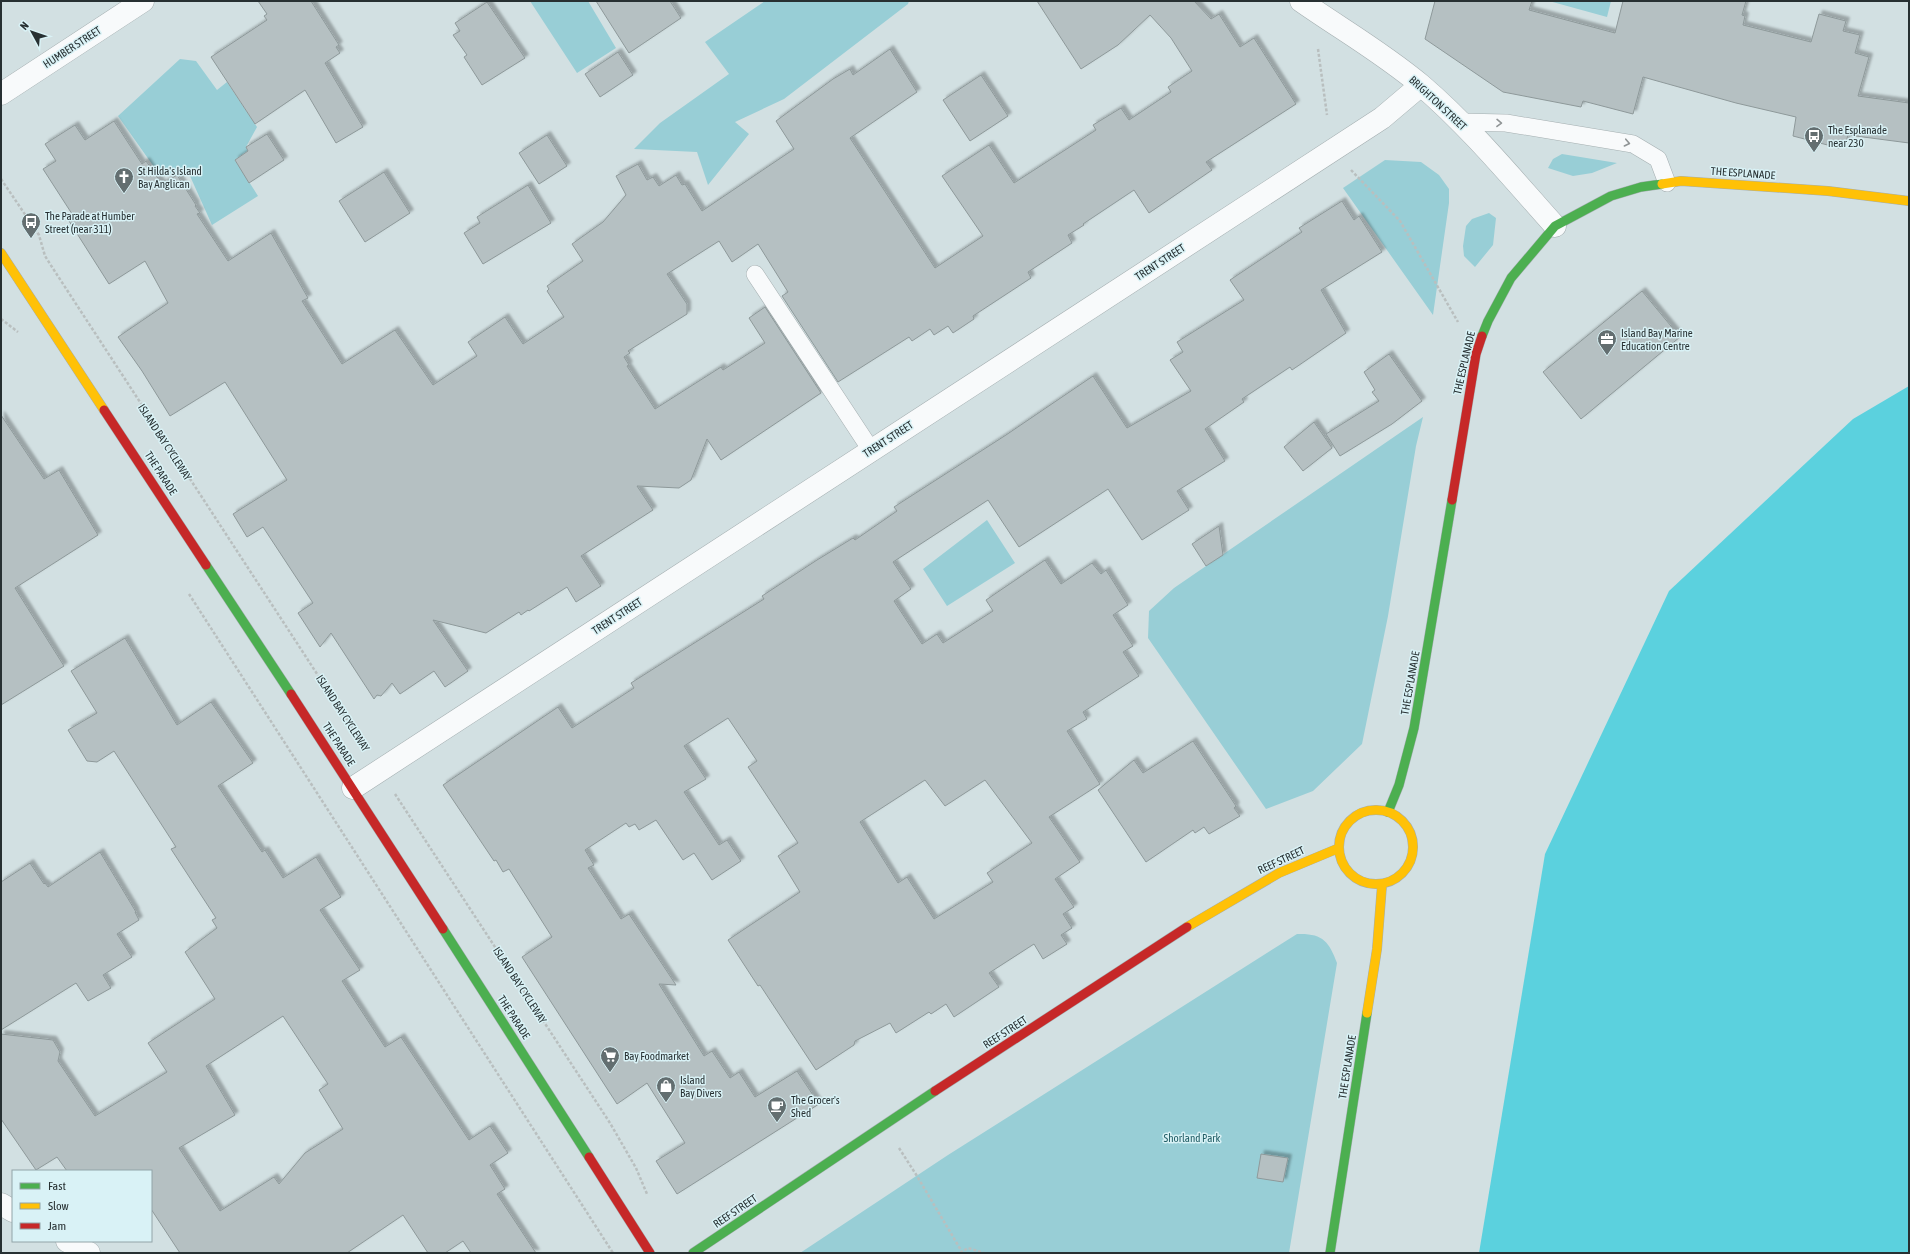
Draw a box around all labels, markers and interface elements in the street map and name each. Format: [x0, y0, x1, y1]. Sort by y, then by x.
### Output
north arrow [12, 12, 52, 52]
text: N [18, 19, 31, 32]
street label: HUMBER STREET [41, 24, 103, 70]
street label: BRIGHTON STREET [1407, 73, 1469, 133]
one-way arrow [1496, 119, 1502, 127]
place label: The Esplanade near 230 [1828, 124, 1887, 149]
bus stop icon: The Esplanade near 230 [1803, 125, 1825, 153]
one-way arrow [1624, 139, 1630, 147]
place label: St Hilda's Island Bay Anglican [138, 165, 202, 190]
street label: THE ESPLANADE [1710, 165, 1776, 181]
church icon: St Hilda's Island Bay Anglican [113, 166, 135, 194]
place label: The Parade at Humber Street (near 311) [45, 210, 135, 235]
bus stop icon: The Parade at Humber Street (near 311) [20, 211, 42, 239]
street label: TRENT STREET [1133, 241, 1187, 283]
place label: Island Bay Marine Education Centre [1621, 327, 1693, 352]
office icon: Island Bay Marine Education Centre [1596, 328, 1618, 356]
street label: THE ESPLANADE [1451, 330, 1477, 396]
street label: ISLAND BAY CYCLEWAY [136, 402, 194, 482]
street label: TRENT STREET [861, 418, 915, 460]
street label: THE PARADE [142, 449, 180, 497]
street label: TRENT STREET [590, 595, 644, 637]
street label: THE ESPLANADE [1398, 650, 1422, 716]
street label: ISLAND BAY CYCLEWAY [314, 673, 372, 753]
street label: THE PARADE [320, 720, 358, 768]
street label: REEF STREET [1256, 844, 1306, 876]
street label: ISLAND BAY CYCLEWAY [491, 945, 549, 1025]
street label: THE PARADE [495, 993, 533, 1041]
street label: REEF STREET [981, 1013, 1029, 1051]
street label: THE ESPLANADE [1336, 1034, 1358, 1100]
supermarket icon: Bay Foodmarket [599, 1045, 621, 1073]
place label: Bay Foodmarket [624, 1050, 689, 1062]
place label: Island Bay Divers [680, 1074, 722, 1099]
shop icon: Island Bay Divers [655, 1075, 677, 1103]
place label: The Grocer's Shed [791, 1094, 840, 1119]
cafe icon: The Grocer's Shed [766, 1095, 788, 1123]
park label: Shorland Park [1164, 1132, 1221, 1144]
legend [12, 1170, 152, 1242]
text: Fast [48, 1179, 66, 1193]
street label: REEF STREET [711, 1192, 759, 1230]
text: Slow [48, 1199, 69, 1213]
text: Jam [48, 1219, 66, 1233]

